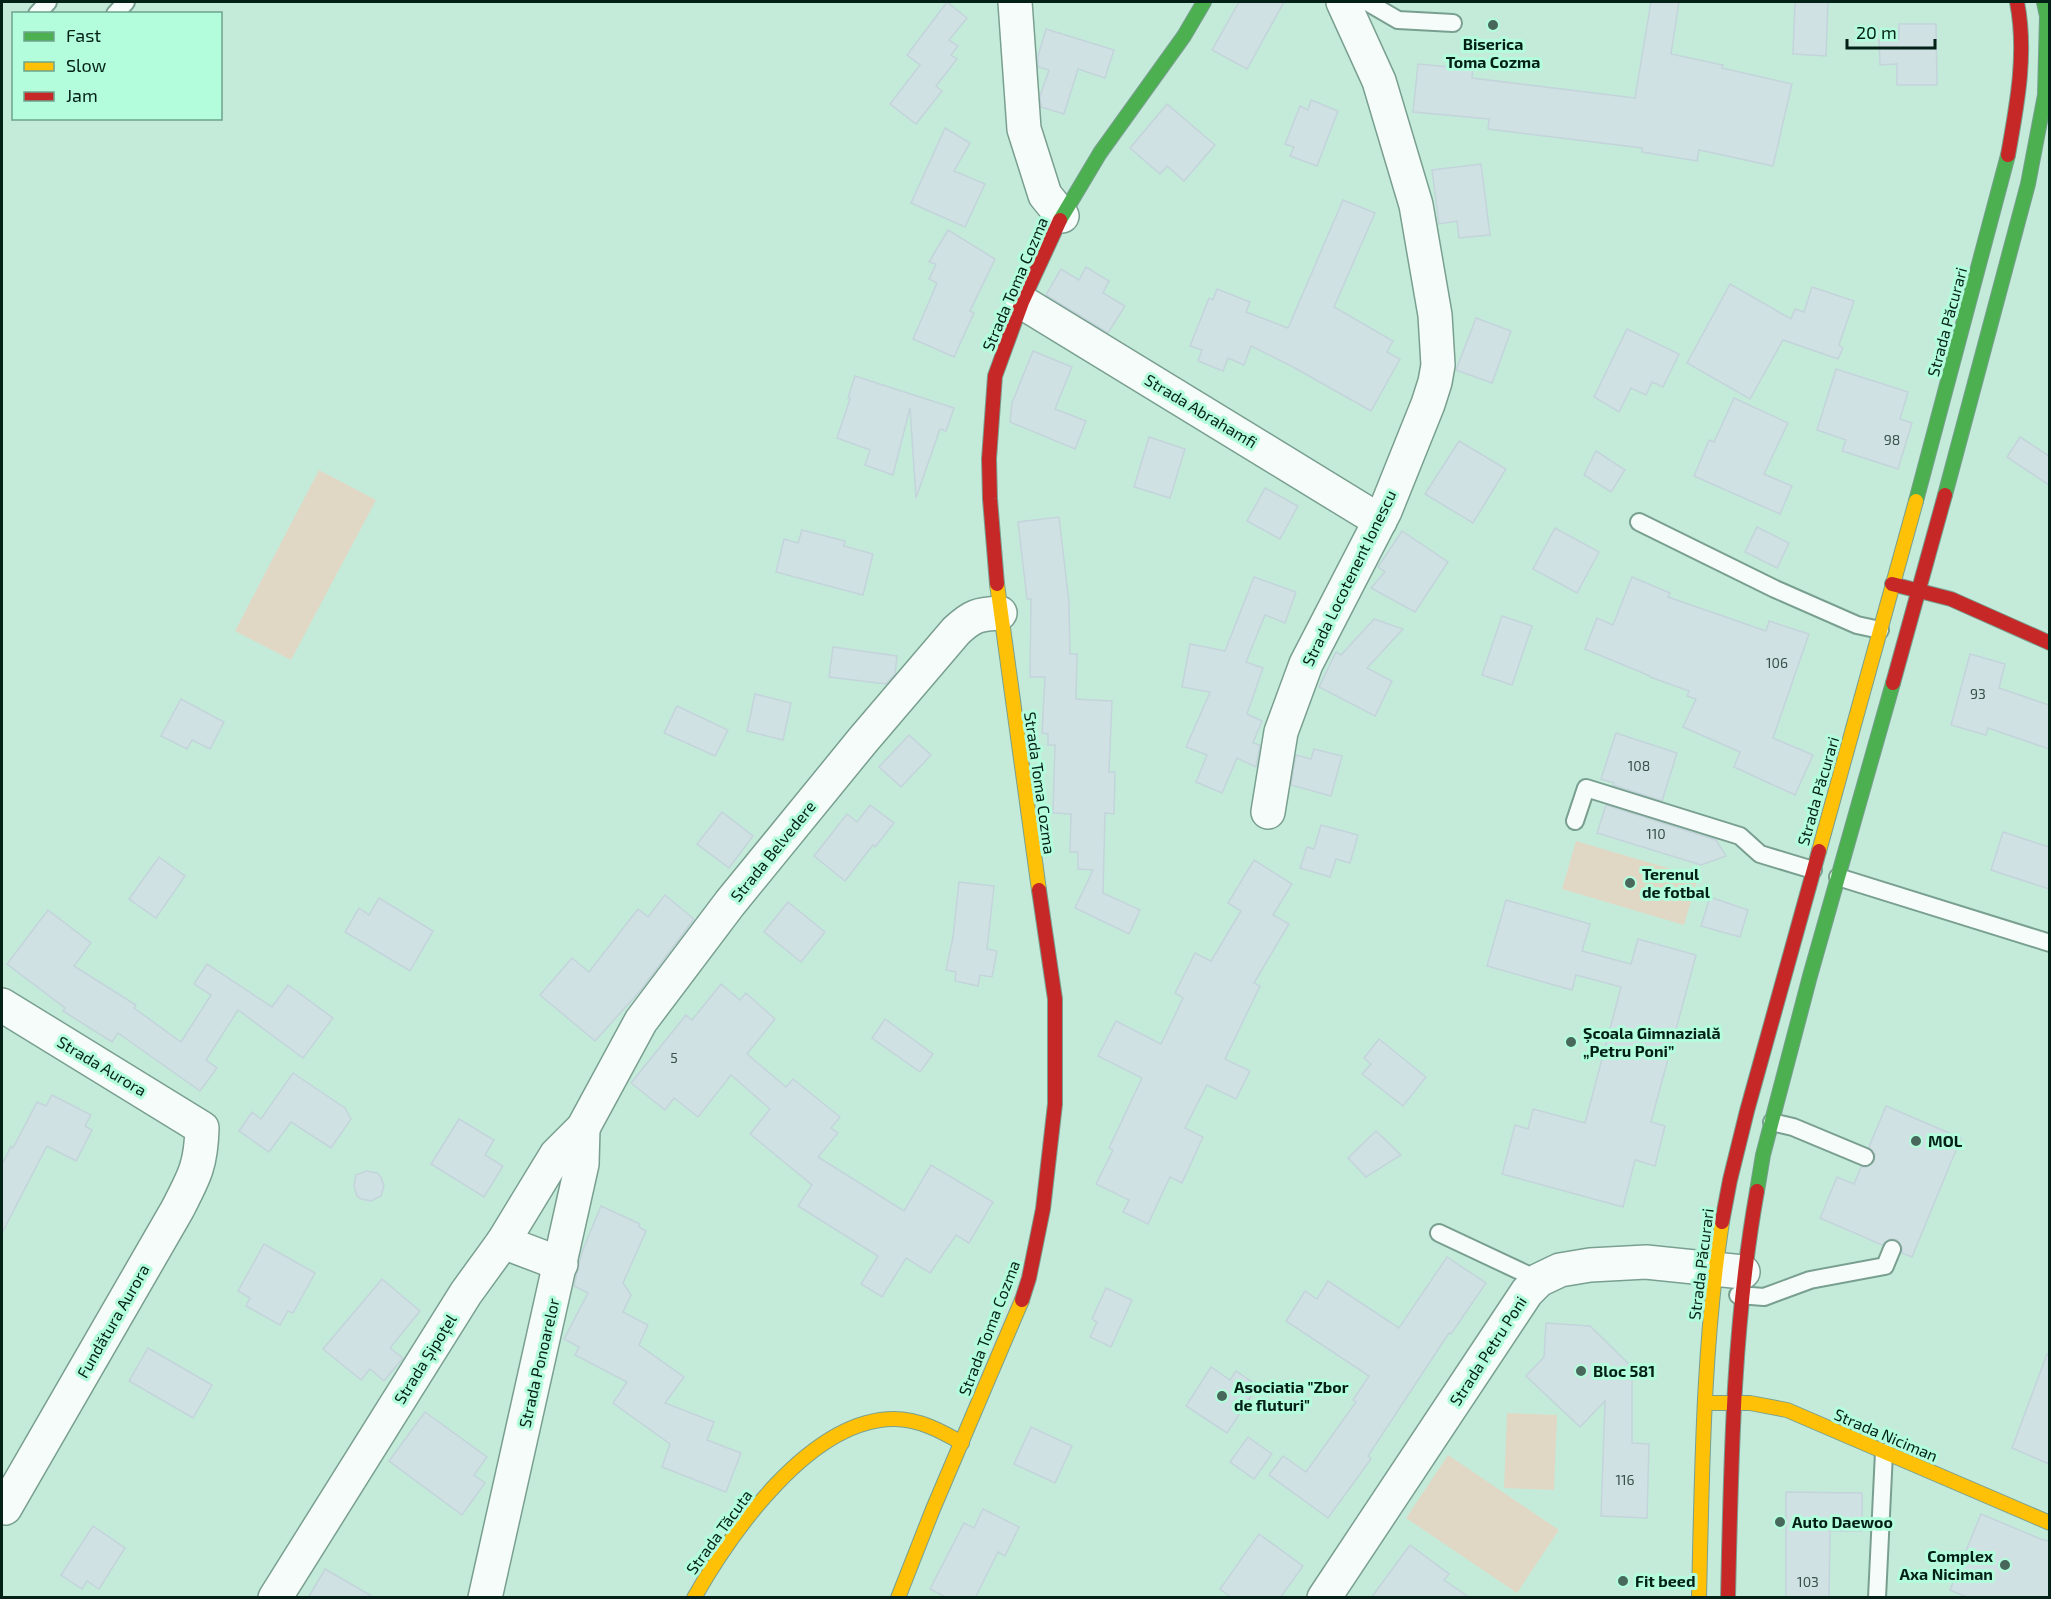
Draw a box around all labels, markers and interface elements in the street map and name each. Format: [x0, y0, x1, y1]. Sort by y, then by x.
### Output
legend [12, 12, 222, 120]
scale bar [1847, 12, 1936, 50]
marker: Biserica Toma Cozma [1486, 18, 1500, 32]
text: 20 m [1856, 21, 1897, 43]
text: Fast [66, 24, 101, 46]
place label: Biserica Toma Cozma [1446, 34, 1540, 71]
text: Slow [66, 54, 107, 76]
text: Jam [66, 84, 98, 106]
street label: Strada Toma Cozma [978, 214, 1051, 354]
street label: Strada Păcurari [1923, 265, 1970, 379]
street label: Strada Abrahamfi [1142, 370, 1261, 452]
house number: 98 [1884, 431, 1900, 448]
street label: Strada Locotenent Ionescu [1298, 487, 1400, 669]
house number: 106 [1766, 654, 1788, 671]
house number: 93 [1970, 685, 1986, 702]
street label: Strada Toma Cozma [1021, 711, 1060, 855]
street label: Strada Păcurari [1793, 734, 1842, 847]
house number: 108 [1628, 757, 1650, 774]
street label: Strada Belvedere [726, 796, 819, 905]
house number: 110 [1646, 825, 1666, 842]
place label: Terenul de fotbal [1642, 864, 1711, 901]
marker: Terenul de fotbal [1623, 876, 1637, 890]
place label: Şcoala Gimnazială „Petru Poni” [1583, 1023, 1721, 1060]
street label: Strada Aurora [54, 1031, 150, 1100]
marker: Şcoala Gimnazială „Petru Poni” [1564, 1035, 1578, 1049]
house number: 5 [670, 1049, 678, 1066]
place label: MOL [1928, 1131, 1963, 1150]
marker: MOL [1909, 1134, 1923, 1148]
street label: Strada Păcurari [1684, 1207, 1717, 1321]
street label: Strada Toma Cozma [954, 1257, 1023, 1398]
street label: Fundătura Aurora [72, 1261, 153, 1381]
street label: Strada Petru Poni [1445, 1292, 1530, 1409]
street label: Strada Ponoarelor [514, 1296, 563, 1430]
street label: Strada Șipoțel [389, 1310, 462, 1408]
place label: Bloc 581 [1593, 1361, 1655, 1380]
marker: Bloc 581 [1574, 1364, 1588, 1378]
place label: Asociatia "Zbor de fluturi" [1234, 1377, 1349, 1414]
marker: Asociatia "Zbor de fluturi" [1215, 1389, 1229, 1403]
street label: Strada Niciman [1831, 1404, 1941, 1465]
house number: 116 [1615, 1471, 1635, 1488]
street label: Strada Tăcuta [682, 1486, 756, 1578]
place label: Auto Daewoo [1792, 1512, 1893, 1531]
marker: Auto Daewoo [1773, 1515, 1787, 1529]
place label: Complex Axa Niciman [1900, 1546, 1993, 1583]
marker: Complex Axa Niciman [1998, 1558, 2012, 1572]
place label: Fit beed [1635, 1571, 1695, 1590]
house number: 103 [1797, 1573, 1819, 1590]
marker: Fit beed [1616, 1574, 1630, 1588]

